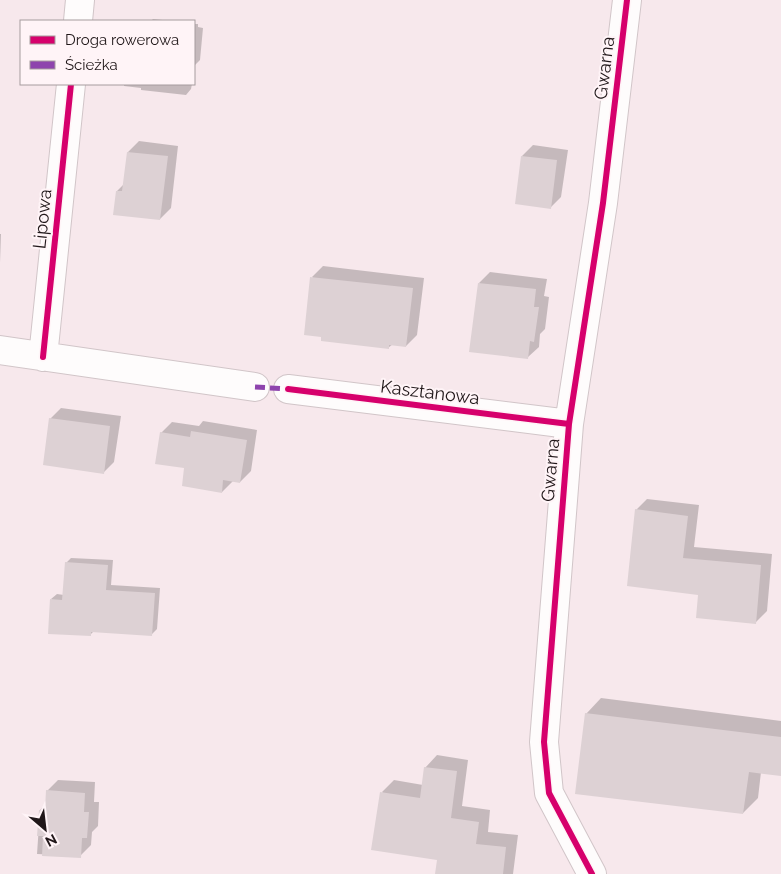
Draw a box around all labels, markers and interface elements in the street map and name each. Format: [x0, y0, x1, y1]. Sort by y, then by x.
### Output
legend [20, 20, 195, 85]
text: Droga rowerowa [65, 31, 179, 49]
street label: Gwarna [590, 35, 618, 101]
text: Ścieżka [65, 56, 118, 74]
street label: Lipowa [28, 188, 56, 250]
street label: Kasztanowa [379, 375, 481, 409]
street label: Gwarna [537, 437, 563, 503]
north arrow [20, 804, 70, 854]
text: N [43, 831, 60, 850]

